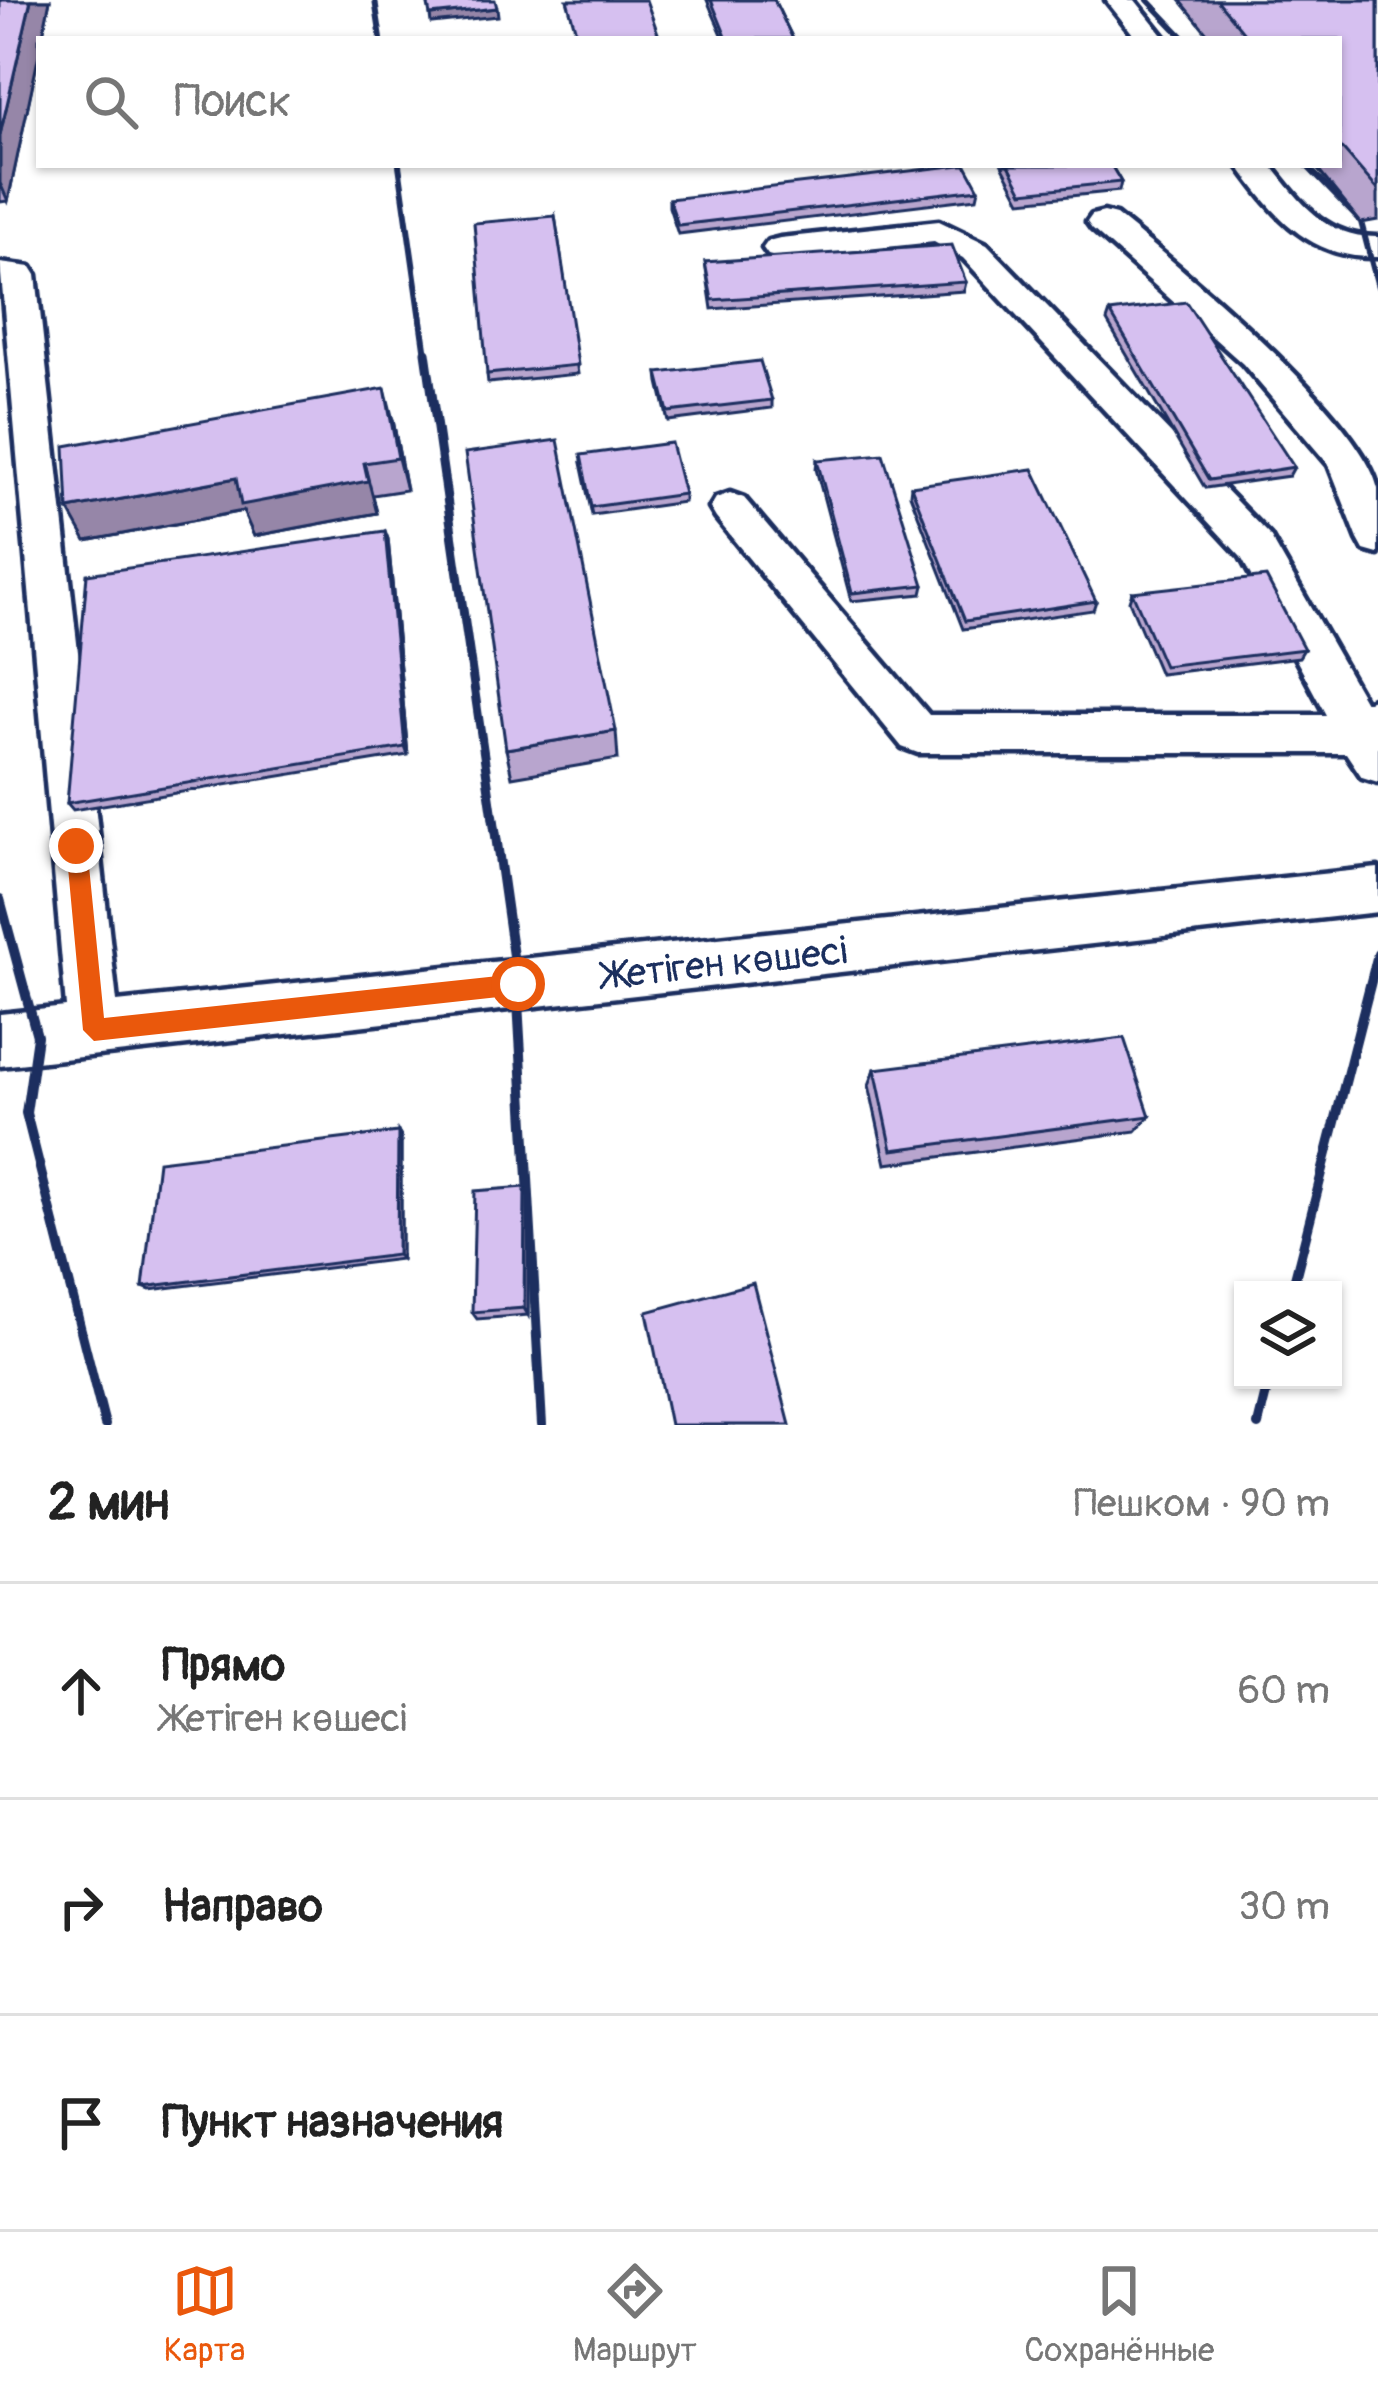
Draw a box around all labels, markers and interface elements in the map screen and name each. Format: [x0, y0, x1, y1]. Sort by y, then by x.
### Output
search box [36, 36, 1342, 168]
icon: search [78, 69, 144, 135]
text: Поиск [174, 74, 291, 130]
route end [49, 819, 103, 873]
street label: Жетіген көшесі [596, 926, 850, 1001]
route start [491, 957, 545, 1011]
map controls [1234, 1281, 1342, 1389]
button: layers [1234, 1281, 1342, 1389]
text: 2 мин [48, 1471, 169, 1535]
text: Пешком · 90 m [1074, 1479, 1330, 1528]
text: Прямо [162, 1638, 285, 1694]
icon: ahead [48, 1658, 114, 1724]
text: 60 m [1238, 1666, 1330, 1715]
text: Жетіген көшесі [162, 1694, 407, 1743]
icon: right [48, 1874, 114, 1940]
text: Направо [162, 1879, 323, 1935]
text: 30 m [1239, 1882, 1330, 1931]
icon: arrive [48, 2090, 114, 2156]
text: Пункт назначения [162, 2095, 503, 2151]
tab: Карта [164, 2258, 245, 2371]
tab: Маршрут [573, 2258, 697, 2371]
tab: Сохранённые [1024, 2258, 1214, 2371]

